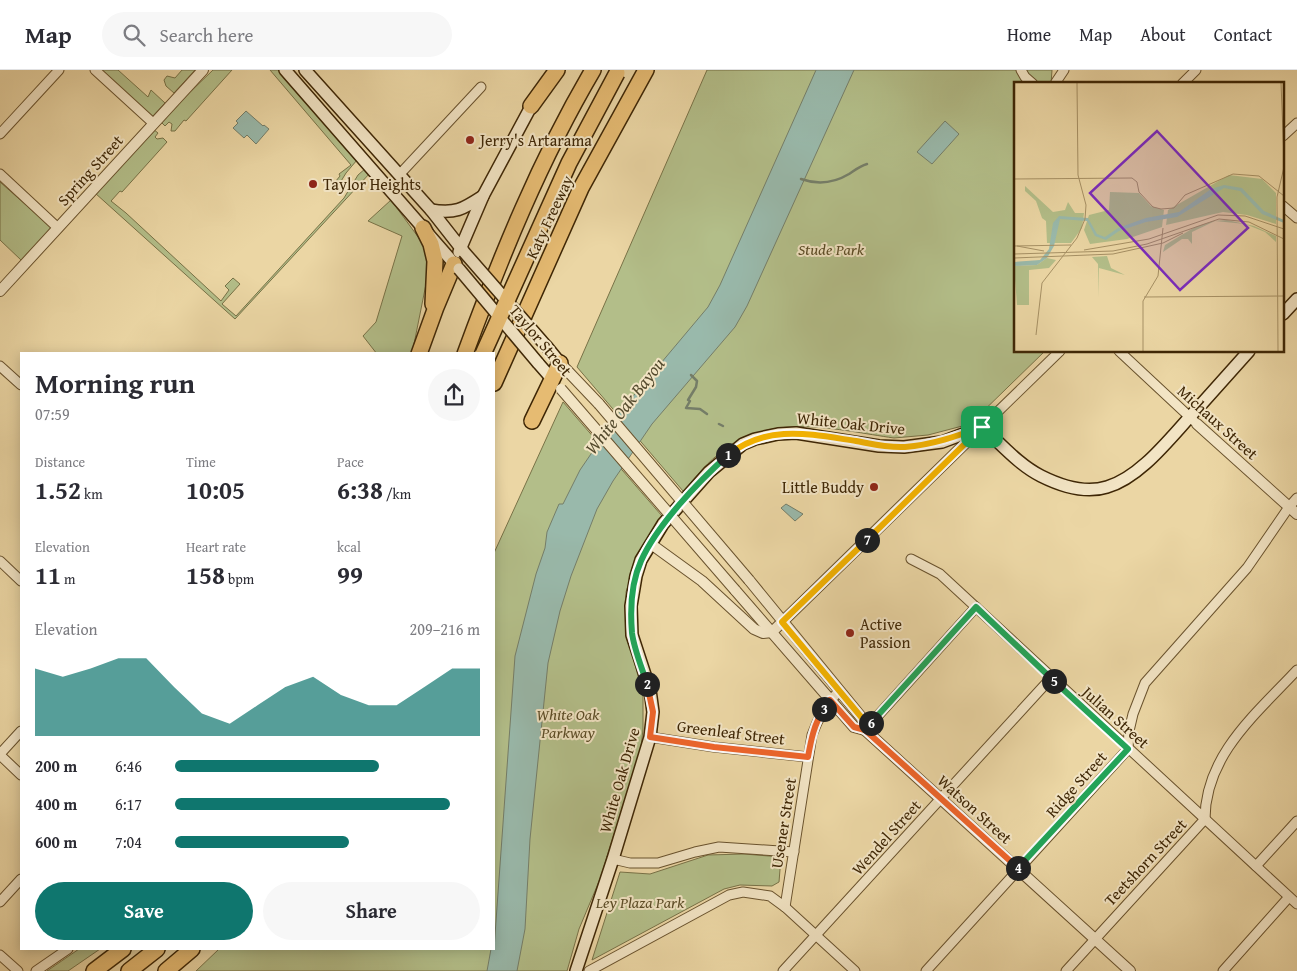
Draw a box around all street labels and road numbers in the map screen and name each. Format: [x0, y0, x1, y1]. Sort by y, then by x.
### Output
street label: Spring Street [51, 129, 129, 211]
street label: Katy Freeway [519, 171, 579, 263]
street label: Taylor Street [504, 299, 578, 381]
street label: Michaux Street [1172, 379, 1264, 465]
street label: White Oak Drive [796, 405, 906, 441]
street label: Julian Street [1076, 679, 1155, 754]
street label: Greenleaf Street [676, 713, 787, 751]
street label: White Oak Drive [592, 724, 646, 836]
street label: Ridge Street [1040, 745, 1112, 822]
street label: Watson Street [932, 769, 1018, 849]
street label: Usener Street [764, 776, 802, 870]
street label: Wendel Street [846, 794, 927, 880]
street label: Teetshorn Street [1098, 813, 1192, 911]

